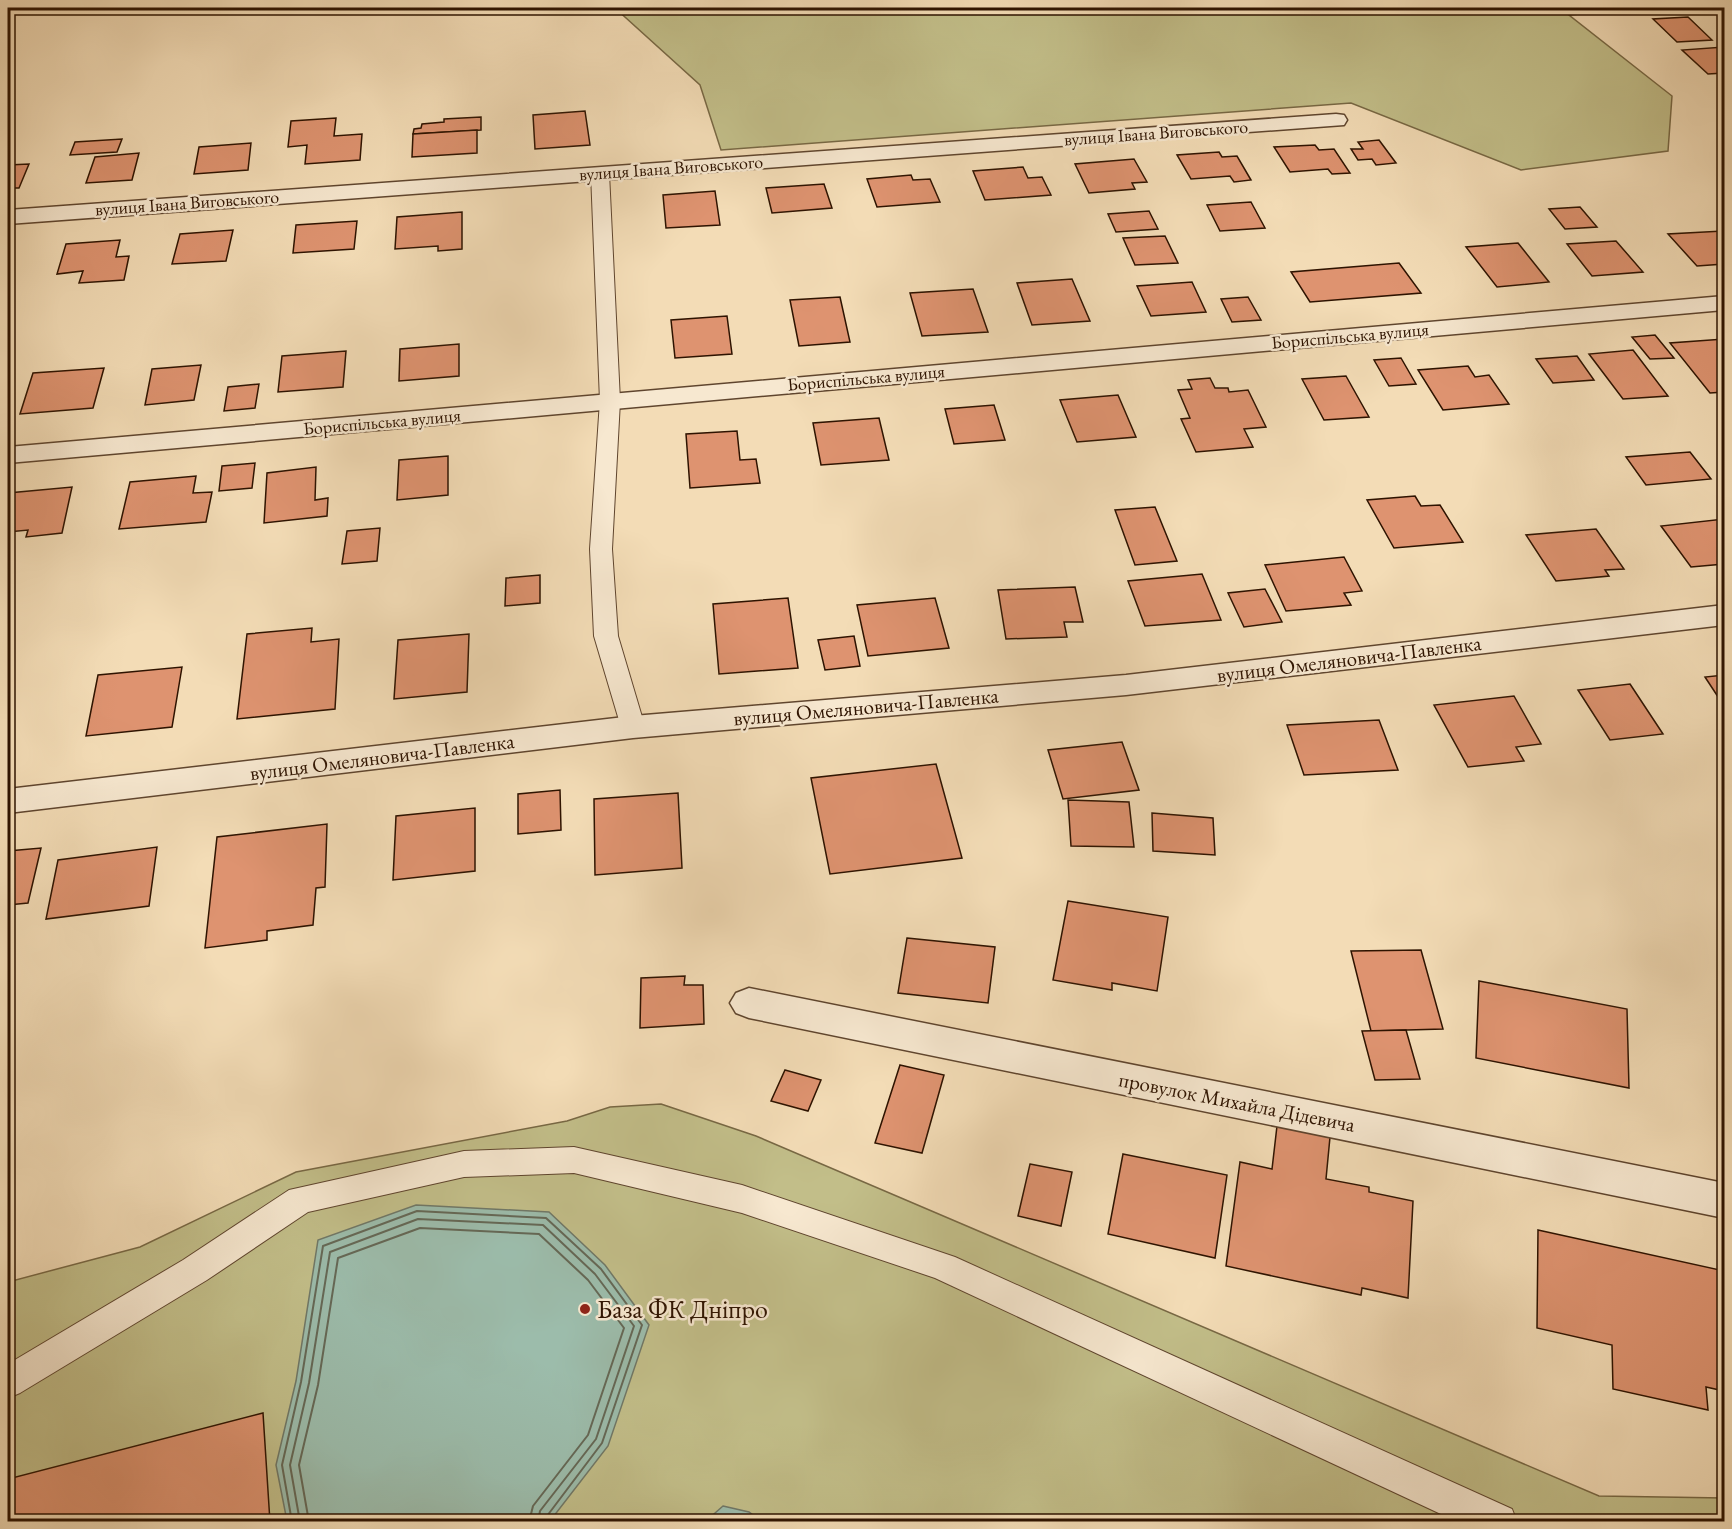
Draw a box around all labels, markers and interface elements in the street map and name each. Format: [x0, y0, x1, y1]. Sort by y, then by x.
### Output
street label: вулиця Івана Виговського [1063, 115, 1249, 150]
street label: вулиця Івана Виговського [578, 150, 764, 185]
street label: вулиця Івана Виговського [94, 185, 280, 220]
street label: Бориспільська вулиця [1270, 317, 1430, 354]
street label: Бориспільська вулиця [786, 359, 946, 396]
street label: Бориспільська вулиця [302, 403, 462, 440]
street label: вулиця Омеляновича-Павленка [1215, 629, 1483, 688]
street label: вулиця Омеляновича-Павленка [732, 681, 1000, 732]
street label: вулиця Омеляновича-Павленка [248, 727, 516, 786]
street label: провулок Михайла Дідевича [1117, 1065, 1358, 1138]
place label: База ФК Дніпро [597, 1292, 768, 1326]
marker: База ФК Дніпро [578, 1302, 592, 1316]

